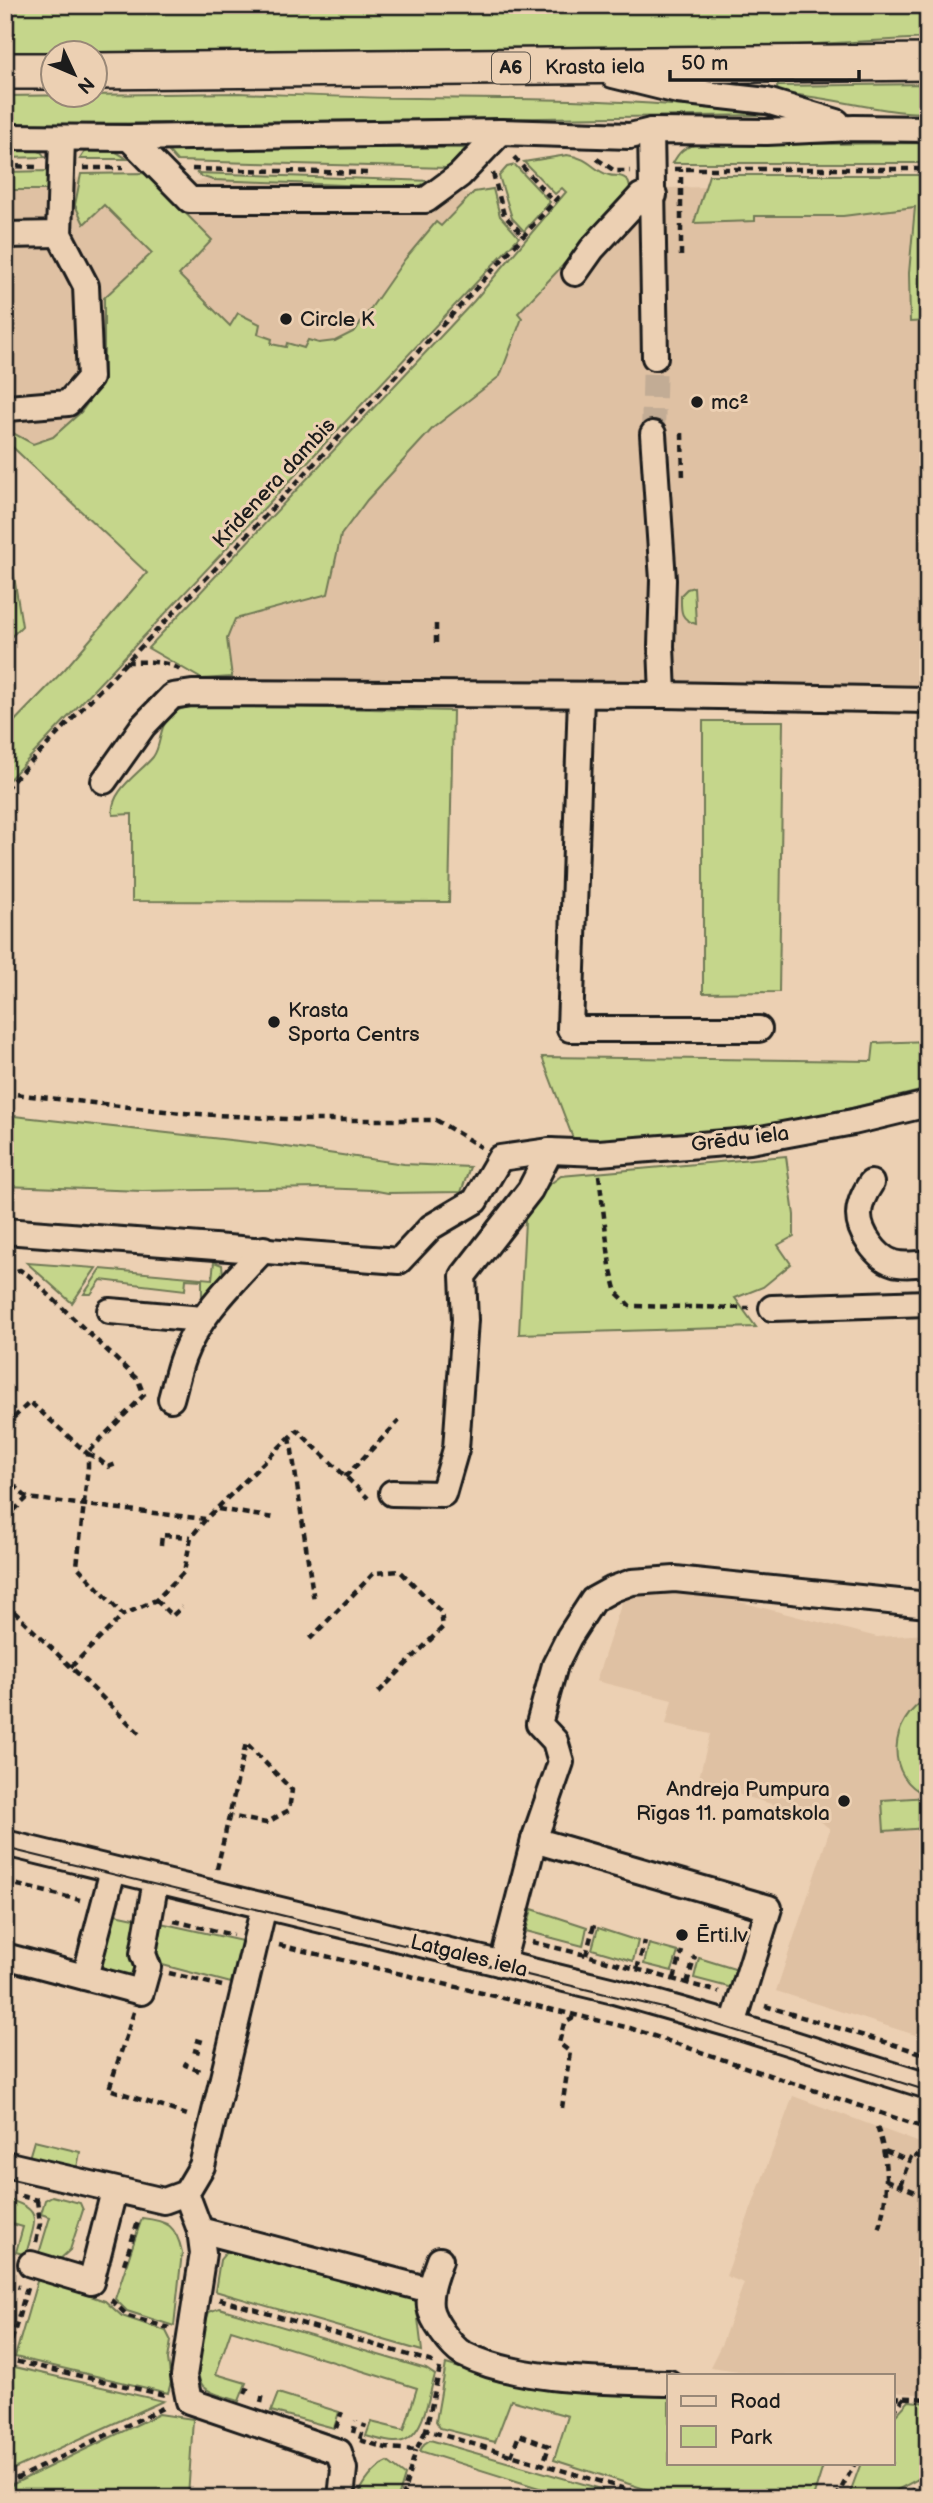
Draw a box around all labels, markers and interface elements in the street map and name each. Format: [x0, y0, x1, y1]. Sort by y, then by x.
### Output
north arrow [38, 38, 108, 108]
scale bar [670, 38, 860, 82]
text: 50 m [681, 51, 728, 76]
road number: A6 [492, 52, 530, 83]
street label: Krasta iela [545, 54, 645, 80]
text: N [72, 72, 98, 98]
place label: Circle K [300, 307, 375, 332]
marker: Circle K [278, 311, 294, 327]
place label: mc² [711, 390, 749, 415]
marker: mc² [689, 394, 705, 410]
street label: Krīdenera dambis [208, 413, 340, 553]
place label: Krasta Sporta Centrs [288, 998, 420, 1047]
marker: Krasta Sporta Centrs [266, 1014, 282, 1030]
street label: Grēdu iela [690, 1121, 790, 1157]
place label: Andreja Pumpura Rīgas 11. pamatskola [636, 1777, 830, 1826]
marker: Andreja Pumpura Rīgas 11. pamatskola [836, 1793, 852, 1809]
place label: Ērti.lv [696, 1923, 749, 1948]
marker: Ērti.lv [674, 1927, 690, 1943]
street label: Latgales iela [408, 1929, 530, 1983]
legend [667, 2374, 894, 2464]
text: Road [730, 2389, 781, 2414]
text: Park [730, 2425, 773, 2450]

